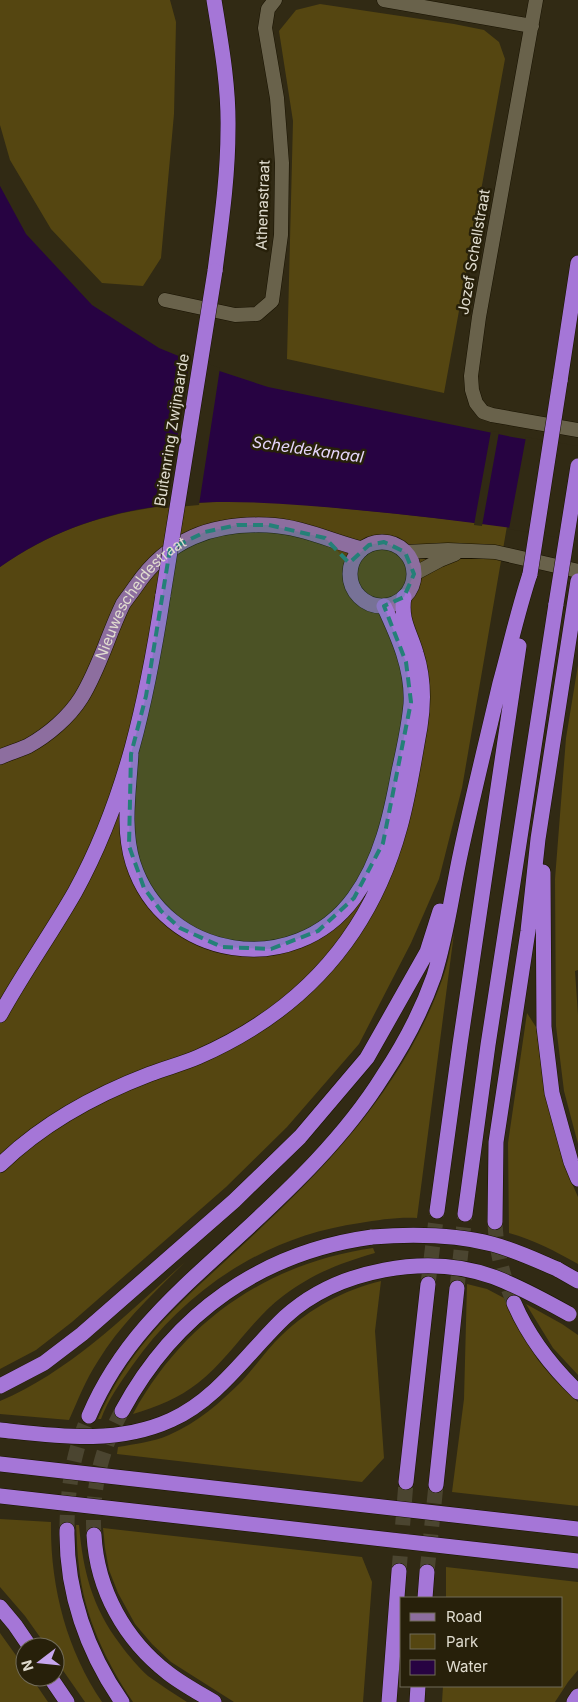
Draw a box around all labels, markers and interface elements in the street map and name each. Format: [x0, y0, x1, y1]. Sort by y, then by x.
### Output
street label: Athenastraat [251, 160, 274, 250]
street label: Jozef Schellstraat [453, 188, 494, 316]
street label: Buitenring Zwijnaarde [150, 352, 193, 508]
water label: Scheldekanaal [251, 431, 365, 467]
street label: Nieuwescheldestraat [91, 532, 189, 663]
legend [400, 1597, 563, 1687]
text: Road [446, 1607, 482, 1626]
text: Park [446, 1632, 479, 1651]
north arrow [15, 1637, 65, 1687]
text: Water [446, 1657, 488, 1676]
text: N [17, 1658, 37, 1673]

